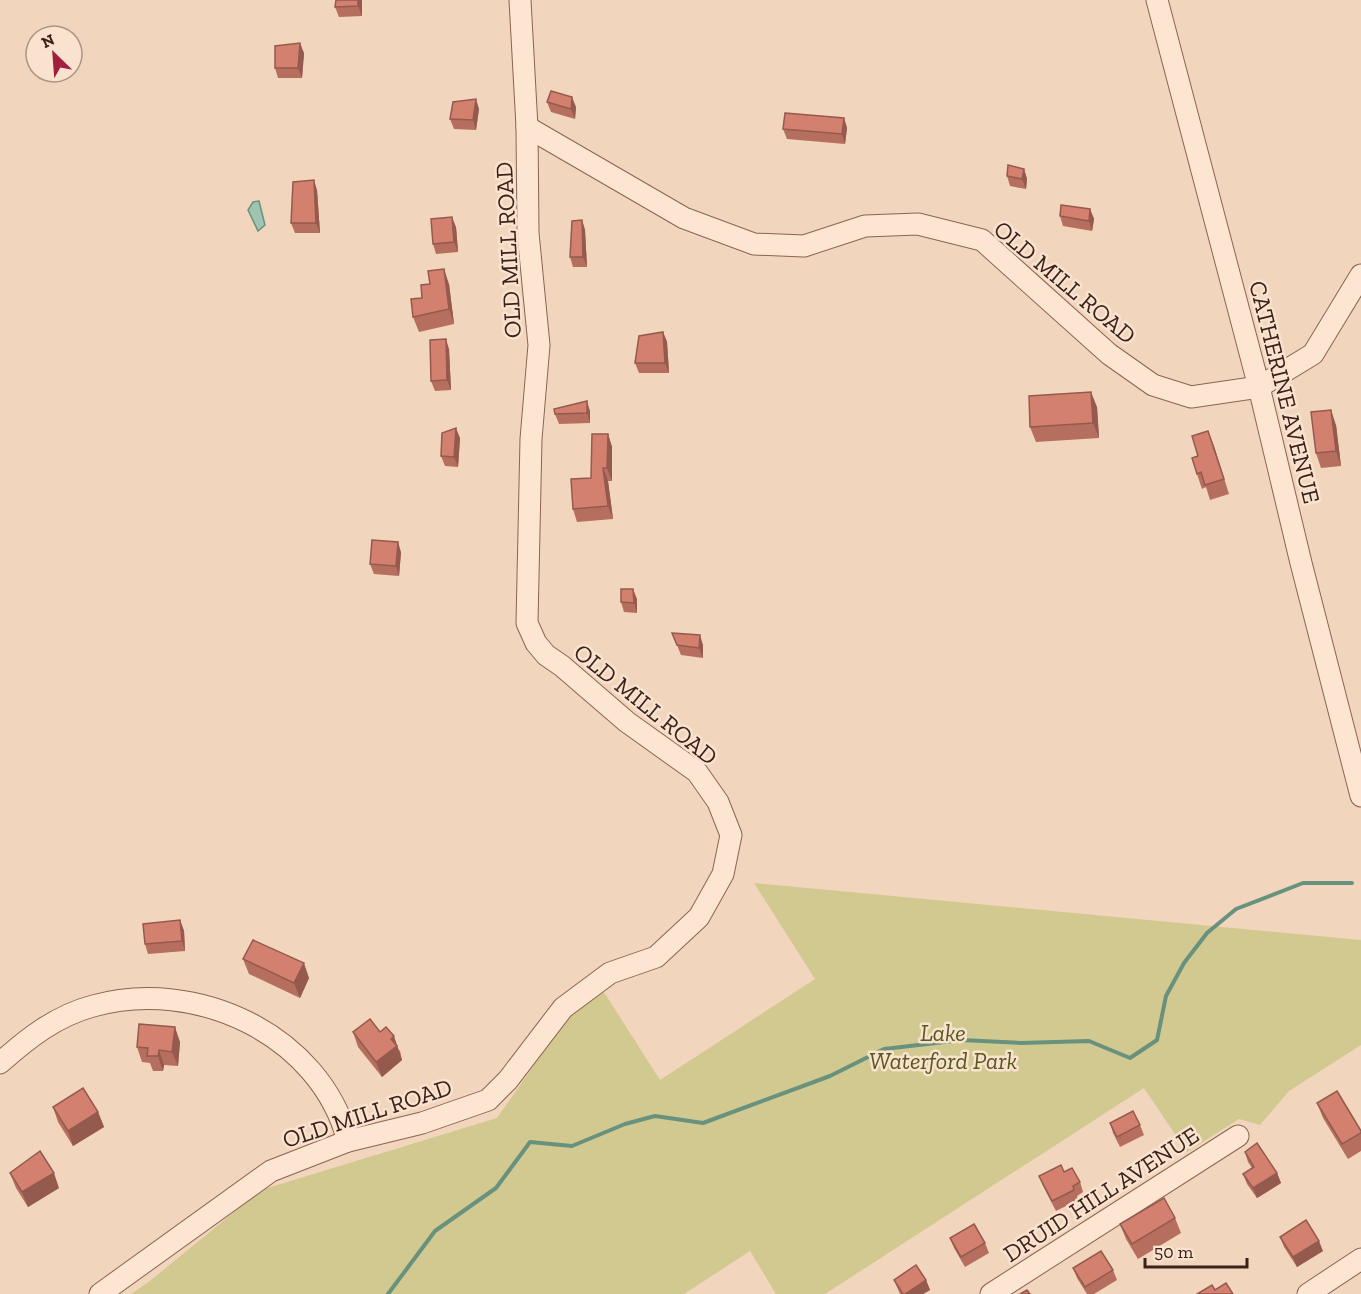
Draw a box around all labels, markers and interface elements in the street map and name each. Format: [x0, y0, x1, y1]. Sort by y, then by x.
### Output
north arrow [24, 24, 84, 84]
text: N [38, 30, 57, 52]
street label: OLD MILL ROAD [489, 161, 527, 339]
street label: OLD MILL ROAD [988, 214, 1142, 350]
street label: CATHERINE AVENUE [1243, 278, 1327, 506]
street label: OLD MILL ROAD [568, 637, 724, 771]
park label: Lake Waterford Park [869, 1018, 1017, 1075]
street label: OLD MILL ROAD [279, 1072, 455, 1154]
street label: DRUID HILL AVENUE [998, 1120, 1204, 1268]
scale bar [1145, 1231, 1247, 1269]
text: 50 m [1154, 1241, 1194, 1263]

